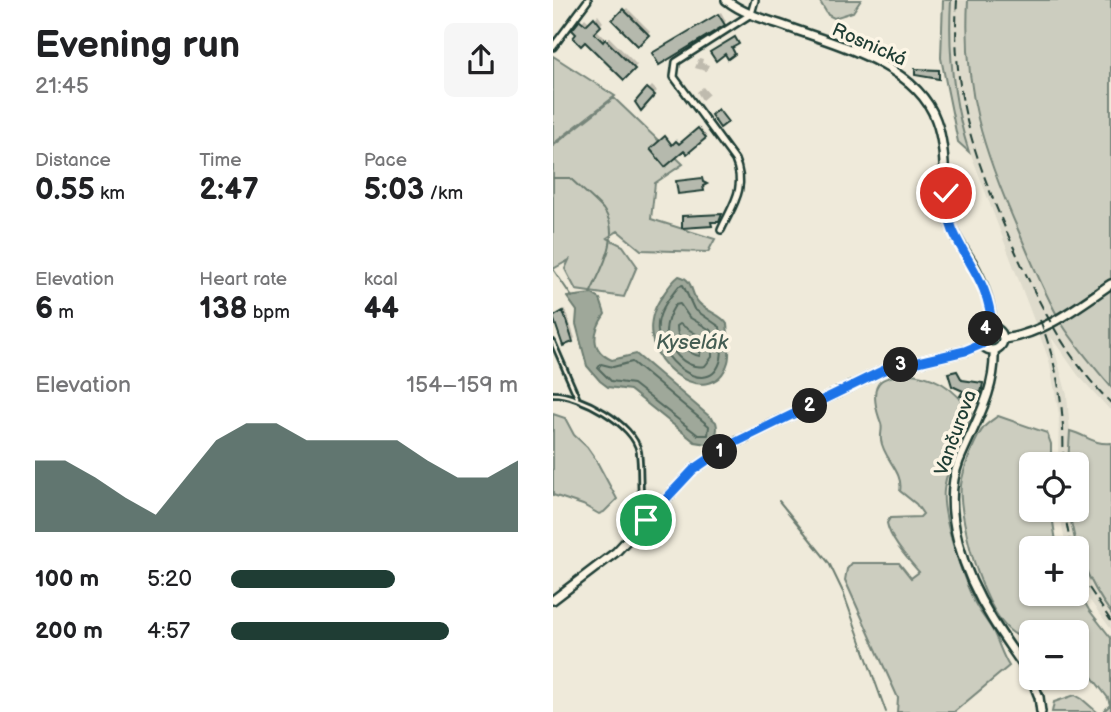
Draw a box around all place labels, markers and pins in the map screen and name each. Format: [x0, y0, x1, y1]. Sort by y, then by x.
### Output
pin [916, 163, 976, 223]
pin: 4 [969, 312, 1003, 346]
pin: 3 [883, 348, 919, 382]
pin: 2 [793, 388, 827, 424]
pin: 1 [703, 434, 737, 470]
pin [616, 490, 676, 550]

